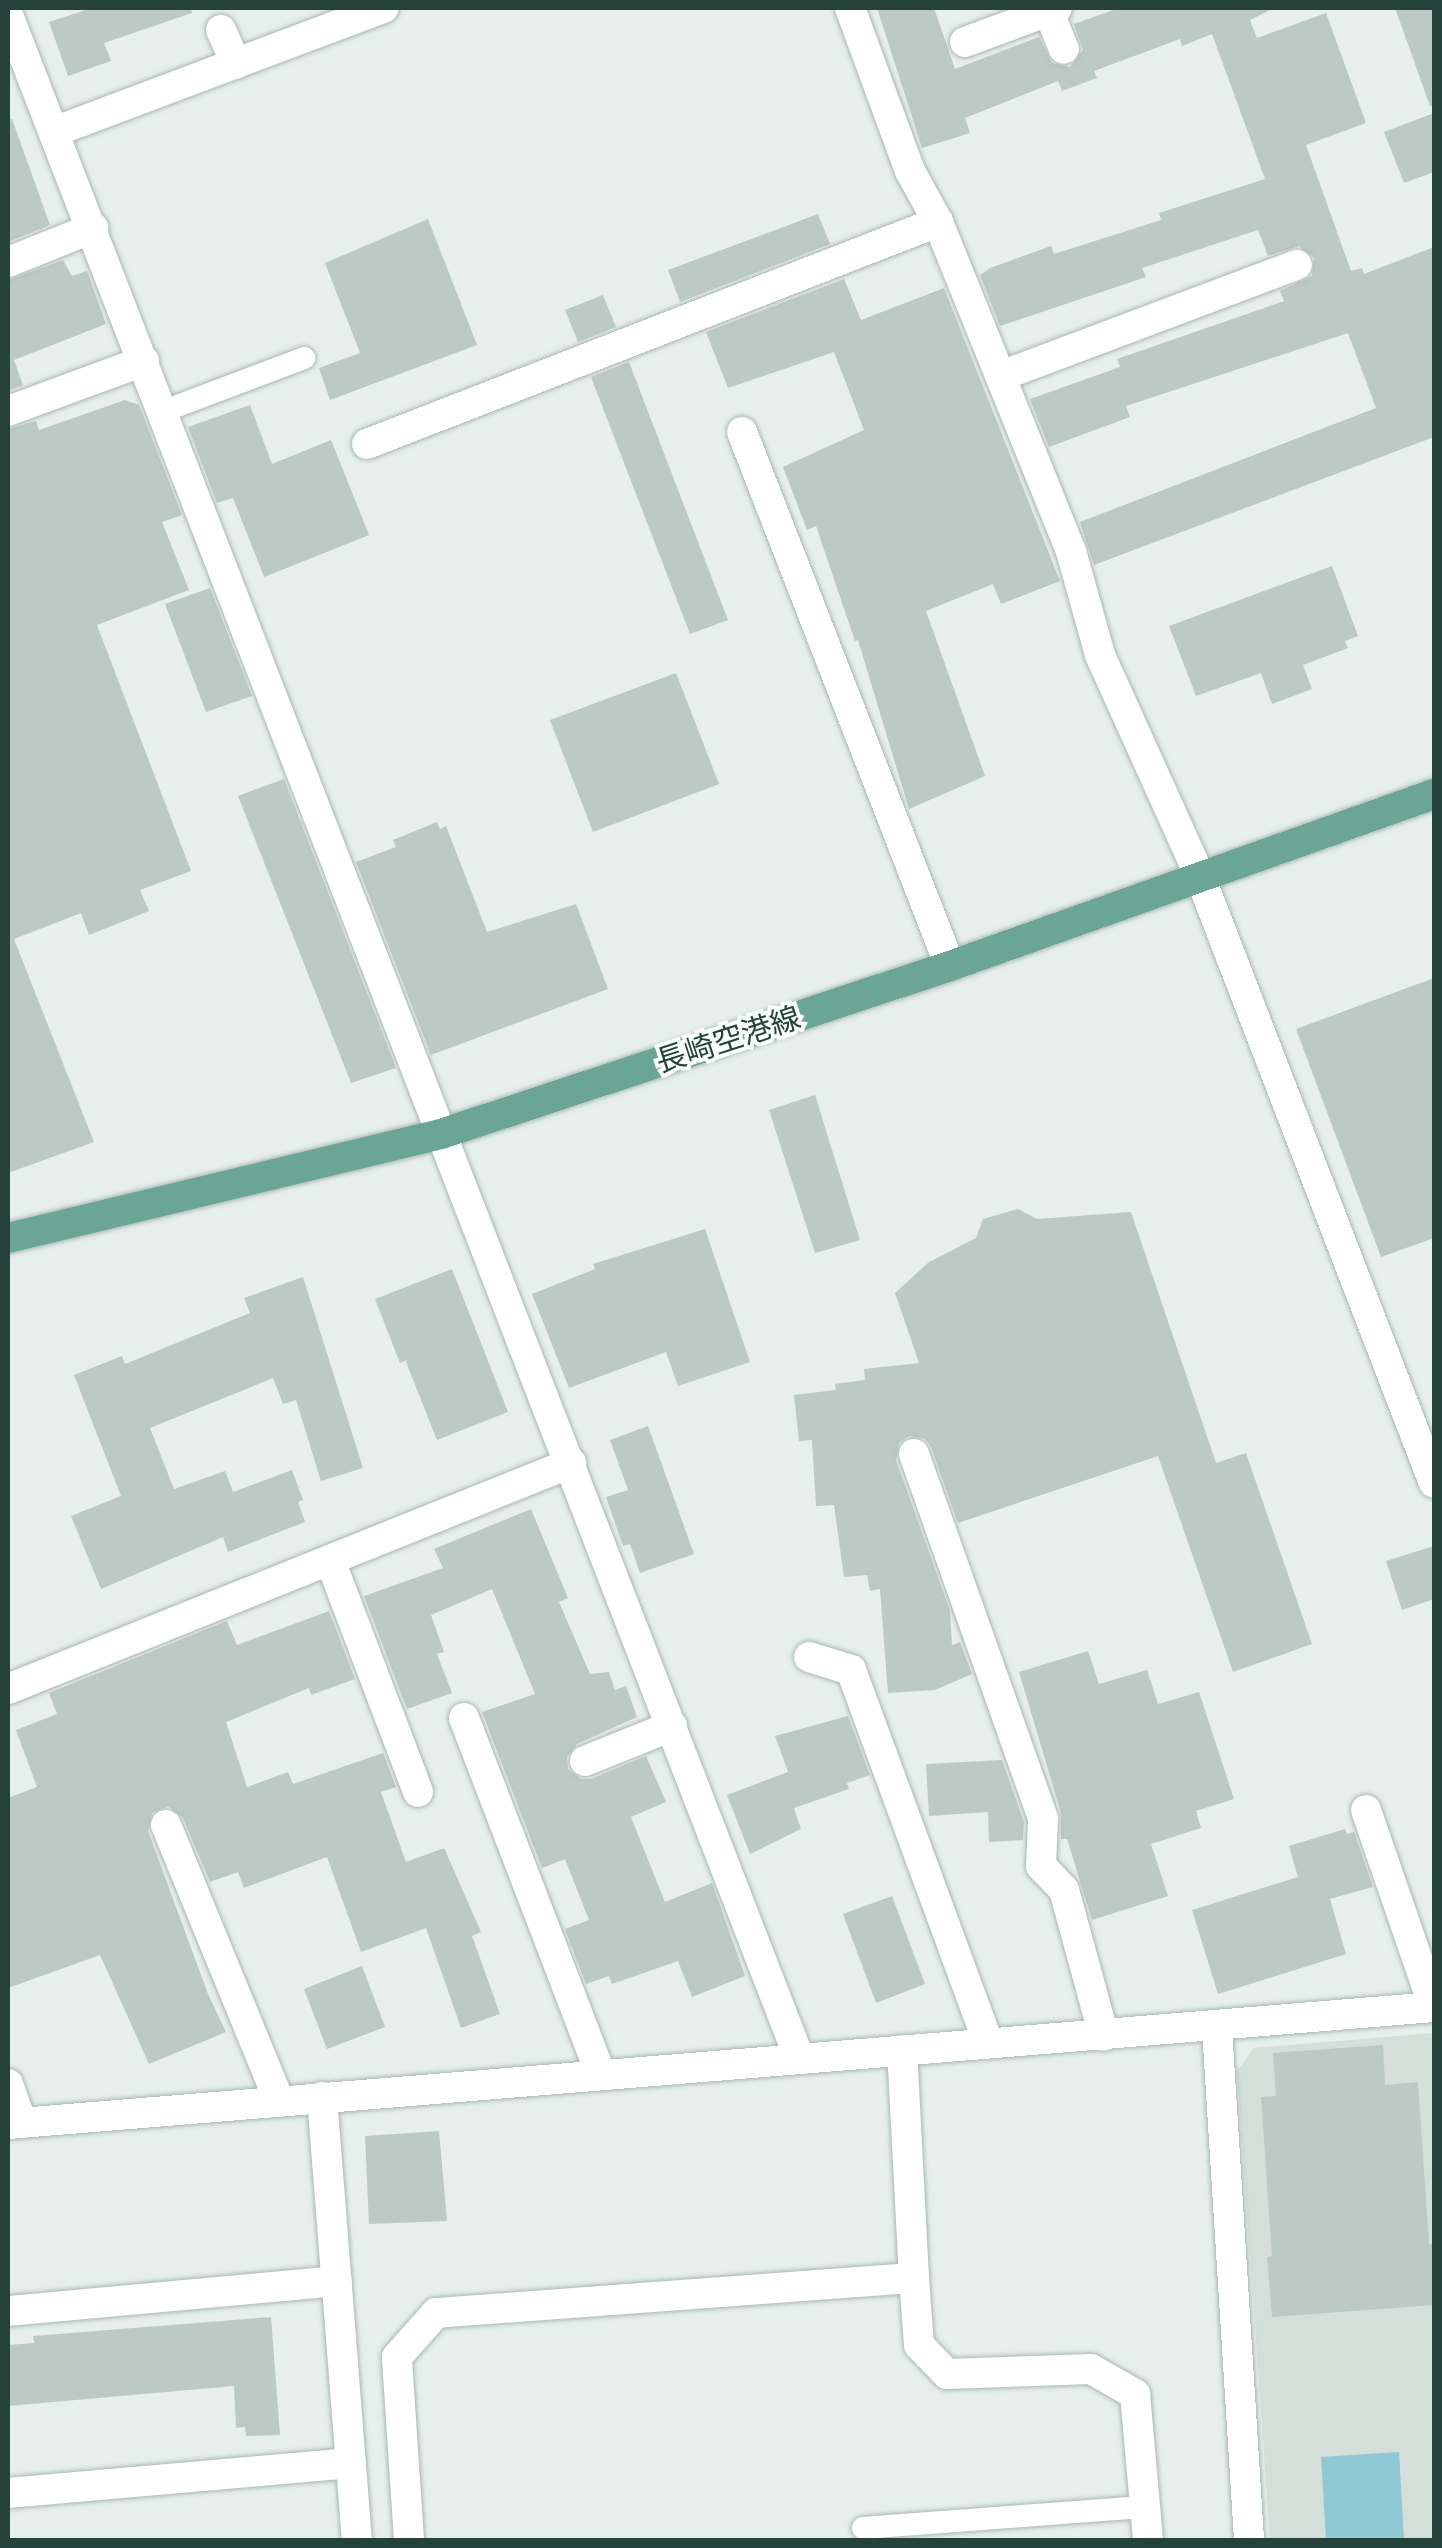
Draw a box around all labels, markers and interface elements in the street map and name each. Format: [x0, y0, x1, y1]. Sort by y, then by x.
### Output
street label: 長崎空港線 [651, 999, 805, 1079]

